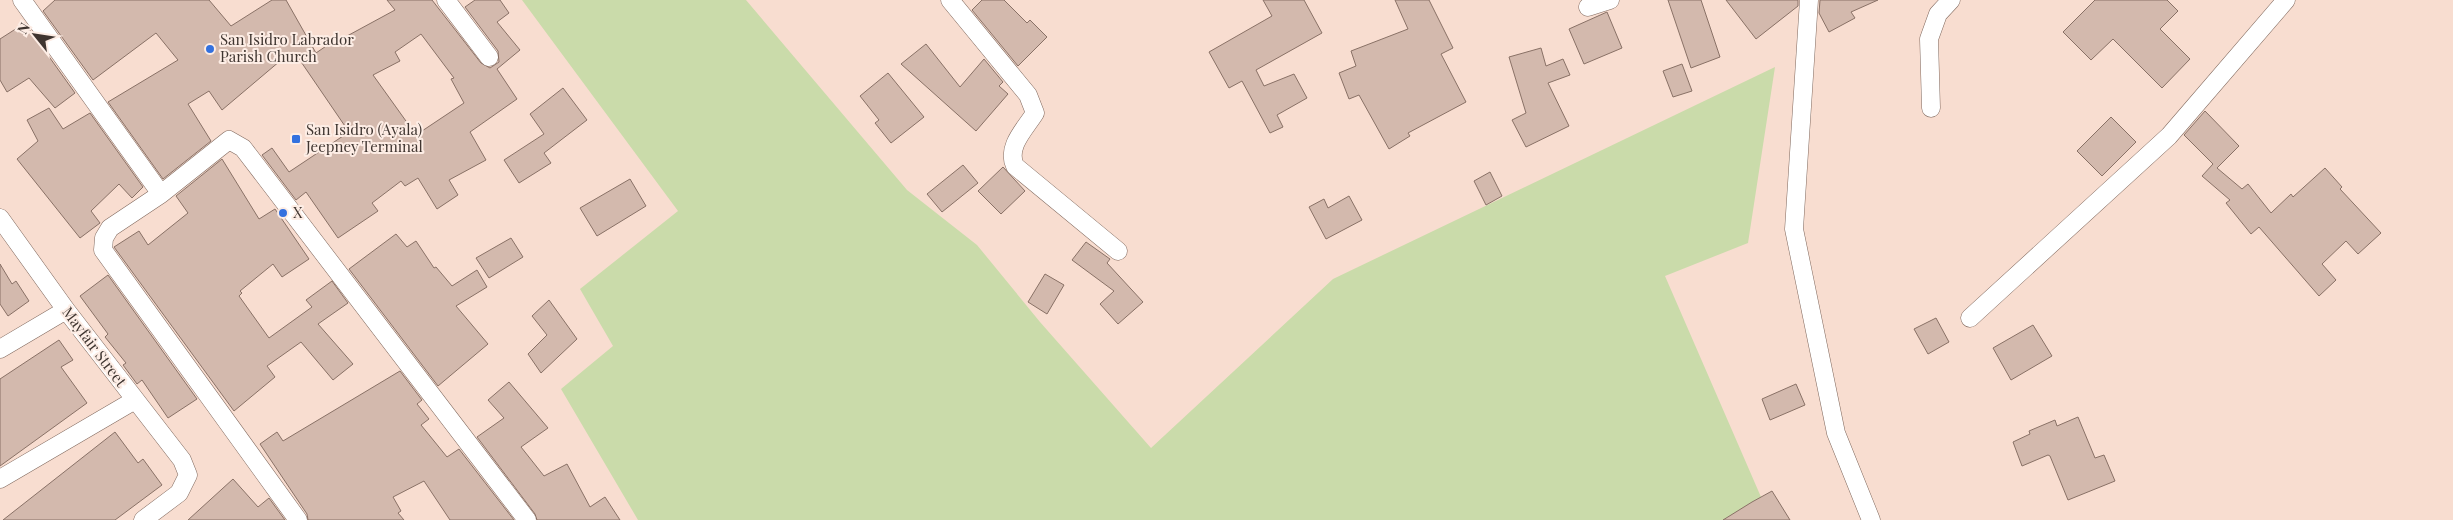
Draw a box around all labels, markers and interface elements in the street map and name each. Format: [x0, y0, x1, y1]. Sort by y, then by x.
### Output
north arrow [10, 10, 60, 60]
text: N [13, 19, 34, 37]
place label: San Isidro Labrador Parish Church [220, 29, 354, 66]
marker: San Isidro Labrador Parish Church [204, 43, 216, 55]
place label: San Isidro (Ayala) Jeepney Terminal [305, 119, 423, 156]
marker: San Isidro (Ayala) Jeepney Terminal [290, 133, 302, 145]
place label: X [293, 202, 303, 222]
marker: X [277, 207, 289, 219]
street label: Mayfair Street [58, 302, 132, 391]

